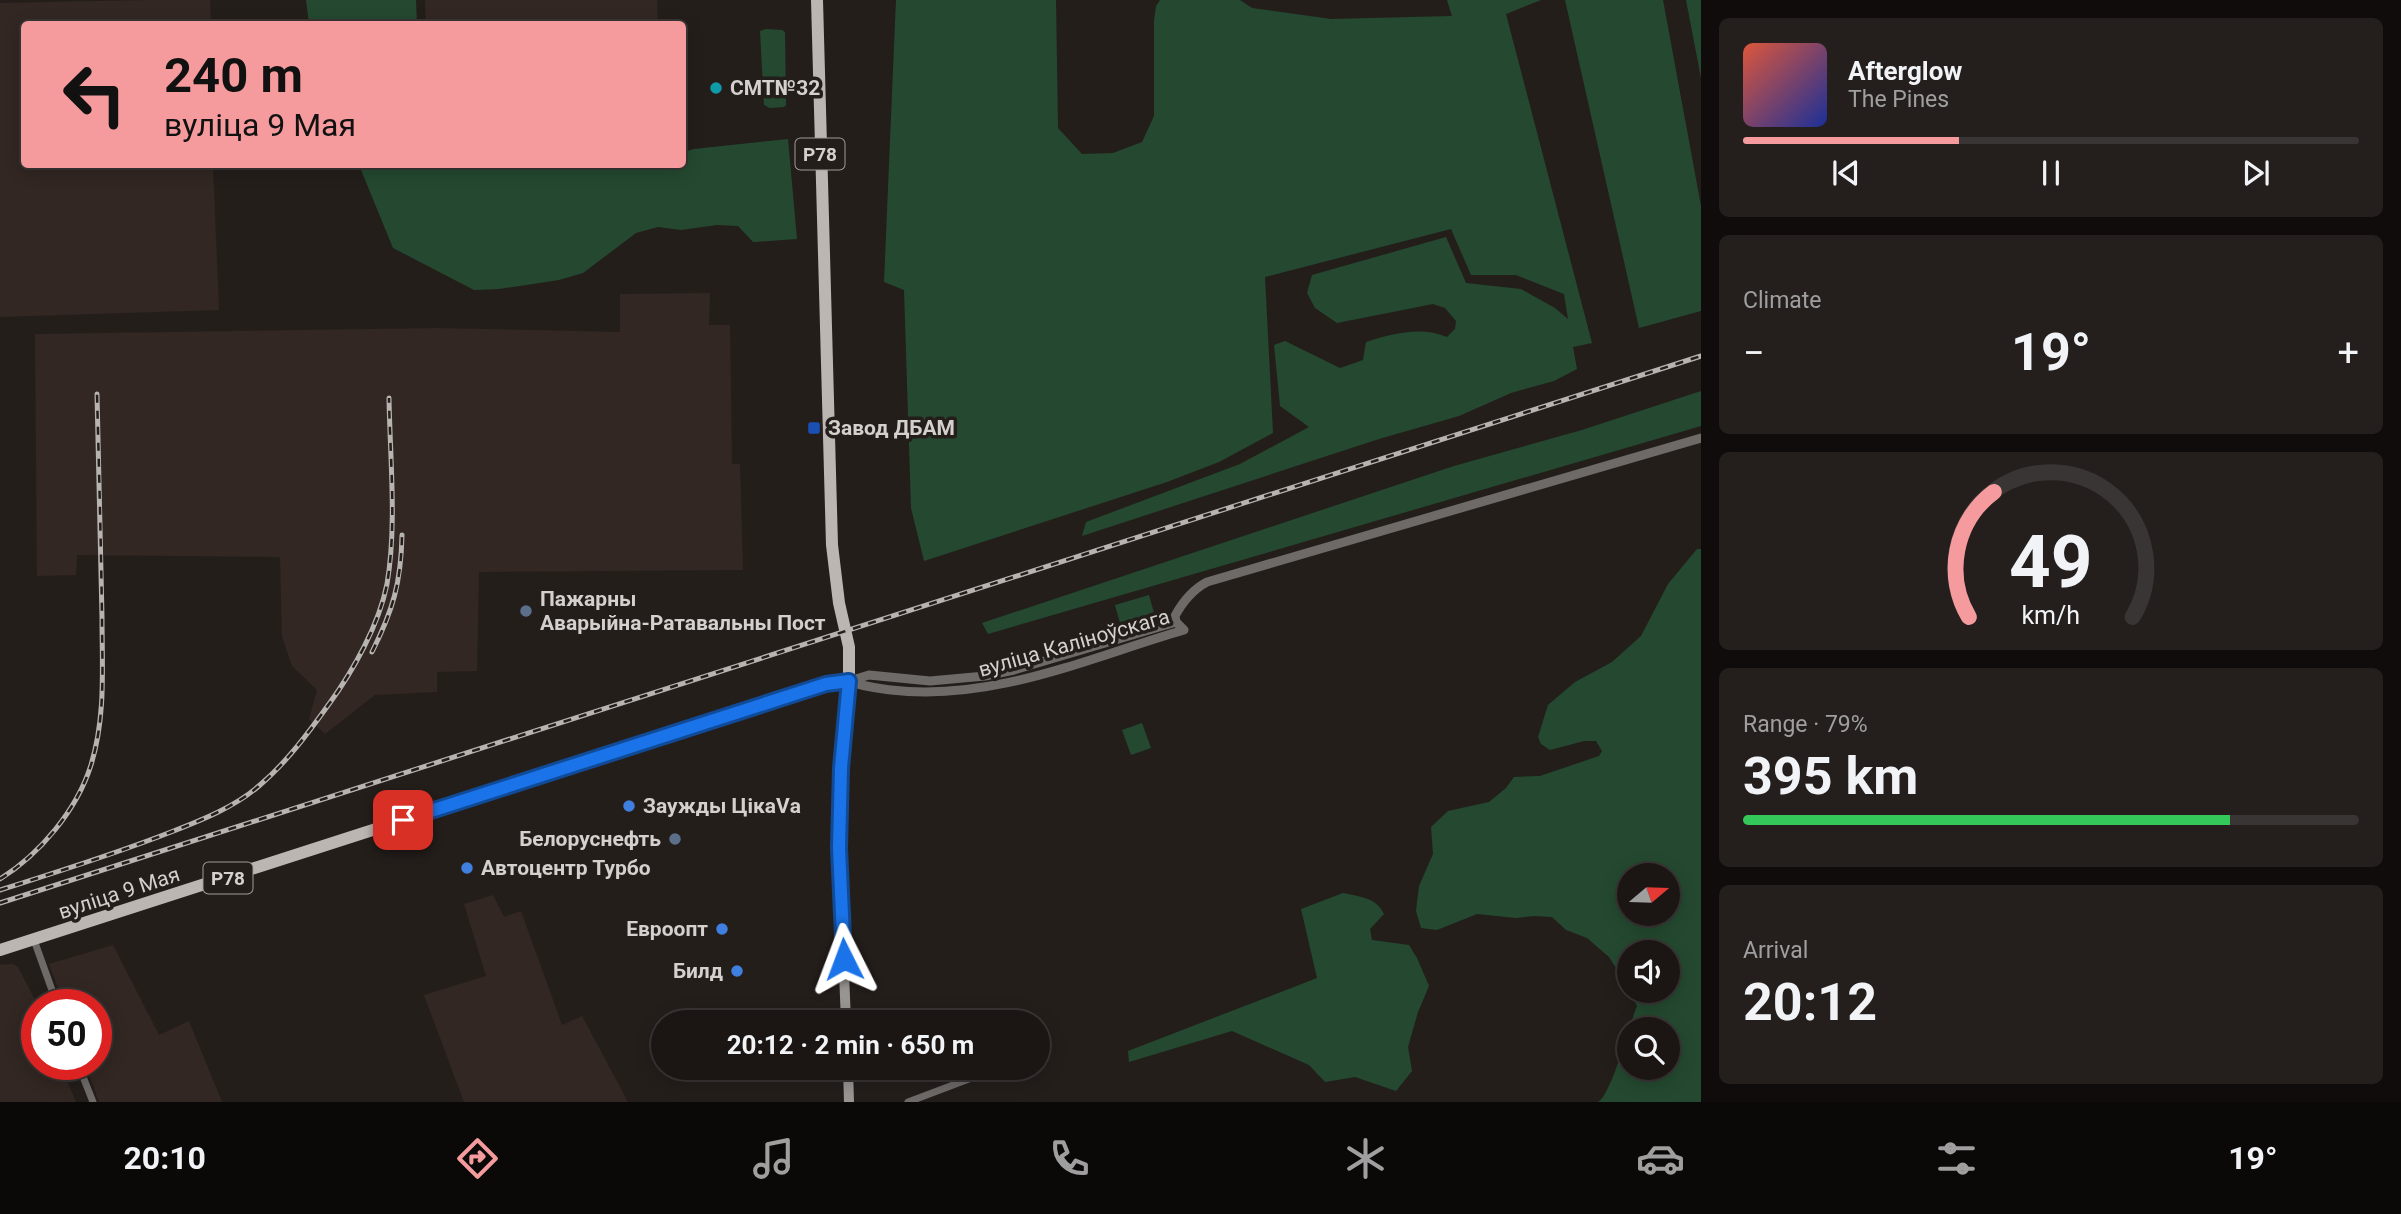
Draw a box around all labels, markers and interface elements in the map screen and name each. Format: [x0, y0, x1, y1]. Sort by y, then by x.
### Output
text: 240 m [164, 47, 303, 104]
icon: left [49, 49, 140, 140]
text: Afterglow [1848, 56, 1962, 86]
place label: СМТ№32 [730, 76, 820, 100]
marker: СМТ№32 [708, 80, 724, 96]
text: The Pines [1848, 86, 1949, 113]
text: вуліца 9 Мая [164, 106, 356, 144]
road number: Р78 [796, 138, 844, 170]
icon: previous [1827, 154, 1865, 192]
icon: pause [2032, 154, 2070, 192]
icon: next [2237, 154, 2275, 192]
text: Climate [1743, 287, 1822, 314]
text: 19° [2011, 322, 2091, 383]
text: − [1743, 331, 1765, 375]
text: + [2337, 331, 2359, 375]
place label: Завод ДБАМ [828, 416, 955, 440]
marker: Завод ДБАМ [806, 420, 822, 436]
text: 49 [2009, 519, 2093, 605]
place label: Пажарны Аварыйна-Ратавальны Пост [540, 587, 826, 635]
text: km/h [2022, 601, 2080, 630]
marker: Пажарны Аварыйна-Ратавальны Пост [518, 603, 534, 619]
street label: вуліца Каліноўскага [976, 604, 1172, 682]
text: Range · 79% [1743, 711, 1868, 738]
text: 395 km [1743, 746, 1918, 807]
pin [373, 790, 433, 850]
place label: Заужды ЦікаVа [643, 794, 801, 818]
marker: Заужды ЦікаVа [621, 798, 637, 814]
icon: arrive [384, 801, 422, 839]
place label: Белоруснефть [519, 827, 661, 851]
marker: Белоруснефть [667, 831, 683, 847]
place label: Автоцентр Турбо [481, 856, 651, 880]
marker: Автоцентр Турбо [459, 860, 475, 876]
street label: вуліца 9 Мая [55, 862, 183, 924]
road number: Р78 [204, 862, 252, 894]
north arrow [1617, 863, 1680, 926]
map controls [1617, 863, 1680, 1080]
place label: Евроопт [626, 917, 708, 941]
marker: Евроопт [714, 921, 730, 937]
position arrow [807, 922, 881, 996]
text: Arrival [1743, 937, 1808, 964]
button: sound [1617, 940, 1680, 1003]
place label: Билд [673, 959, 723, 983]
marker: Билд [729, 963, 745, 979]
text: 20:12 [1743, 972, 1877, 1033]
speed limit sign: 50 [21, 989, 112, 1080]
button: search [1617, 1017, 1680, 1080]
text: 20:12 · 2 min · 650 m [727, 1030, 974, 1060]
icon: directions [453, 1134, 502, 1183]
icon: music [749, 1134, 798, 1183]
icon: phone [1045, 1134, 1094, 1183]
icon: climate [1341, 1134, 1390, 1183]
icon: car [1636, 1134, 1685, 1183]
icon: filters [1932, 1134, 1981, 1183]
text: 20:10 [123, 1139, 206, 1177]
text: 19° [2228, 1139, 2277, 1177]

